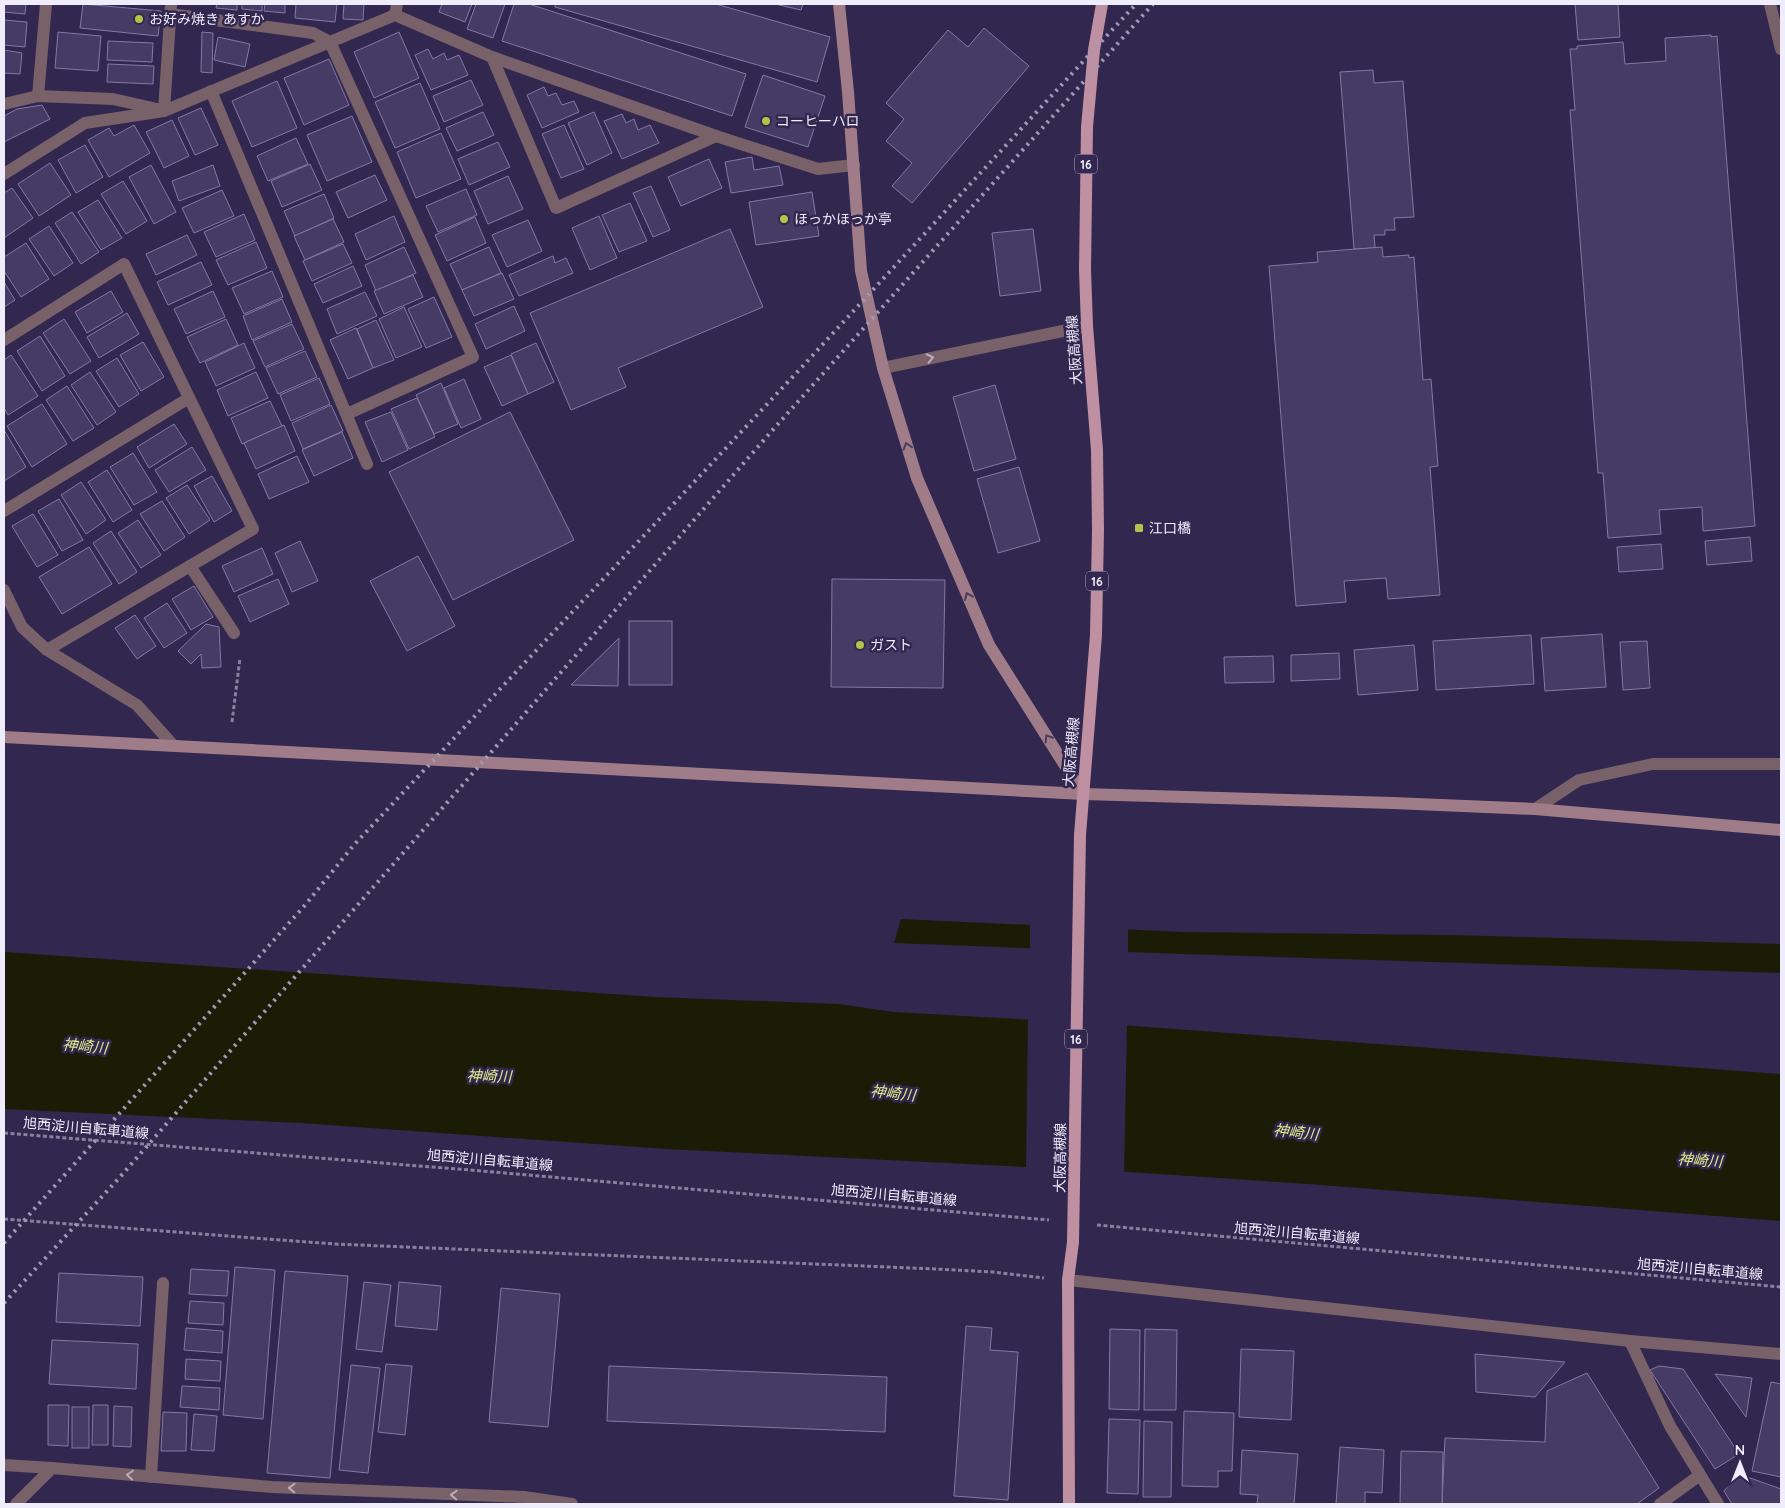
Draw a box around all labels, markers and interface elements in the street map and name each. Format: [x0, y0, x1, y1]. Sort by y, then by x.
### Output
place label: お好み焼き あすか [149, 10, 265, 28]
marker: お好み焼き あすか [133, 13, 145, 25]
place label: コーヒーハロ [776, 112, 860, 130]
marker: コーヒーハロ [760, 115, 772, 127]
road number: 16 [1075, 154, 1097, 173]
place label: ほっかほっか亭 [794, 210, 892, 228]
marker: ほっかほっか亭 [778, 213, 790, 225]
street label: 大阪高槻線 [1063, 314, 1085, 386]
one-way arrow [926, 353, 935, 364]
one-way arrow [902, 442, 912, 451]
place label: 江口橋 [1149, 519, 1191, 537]
marker: 江口橋 [1133, 522, 1145, 534]
road number: 16 [1086, 572, 1108, 590]
one-way arrow [964, 592, 975, 601]
place label: ガスト [870, 636, 912, 654]
marker: ガスト [854, 639, 866, 651]
street label: 大阪高槻線 [1059, 716, 1083, 788]
one-way arrow [1044, 734, 1054, 743]
road number: 16 [1065, 1030, 1087, 1048]
water label: 神崎川 [62, 1035, 110, 1058]
water label: 神崎川 [466, 1066, 514, 1086]
water label: 神崎川 [870, 1081, 918, 1105]
street label: 旭西淀川自転車道線 [22, 1114, 150, 1142]
water label: 神崎川 [1273, 1120, 1321, 1144]
street label: 大阪高槻線 [1050, 1123, 1070, 1193]
street label: 旭西淀川自転車道線 [426, 1146, 554, 1174]
water label: 神崎川 [1677, 1149, 1725, 1171]
street label: 旭西淀川自転車道線 [830, 1181, 958, 1209]
street label: 旭西淀川自転車道線 [1233, 1219, 1361, 1247]
street label: 旭西淀川自転車道線 [1636, 1255, 1764, 1283]
north arrow [1715, 1438, 1765, 1488]
text: N [1735, 1441, 1745, 1459]
one-way arrow [126, 1469, 134, 1480]
one-way arrow [288, 1483, 296, 1493]
one-way arrow [450, 1489, 458, 1500]

